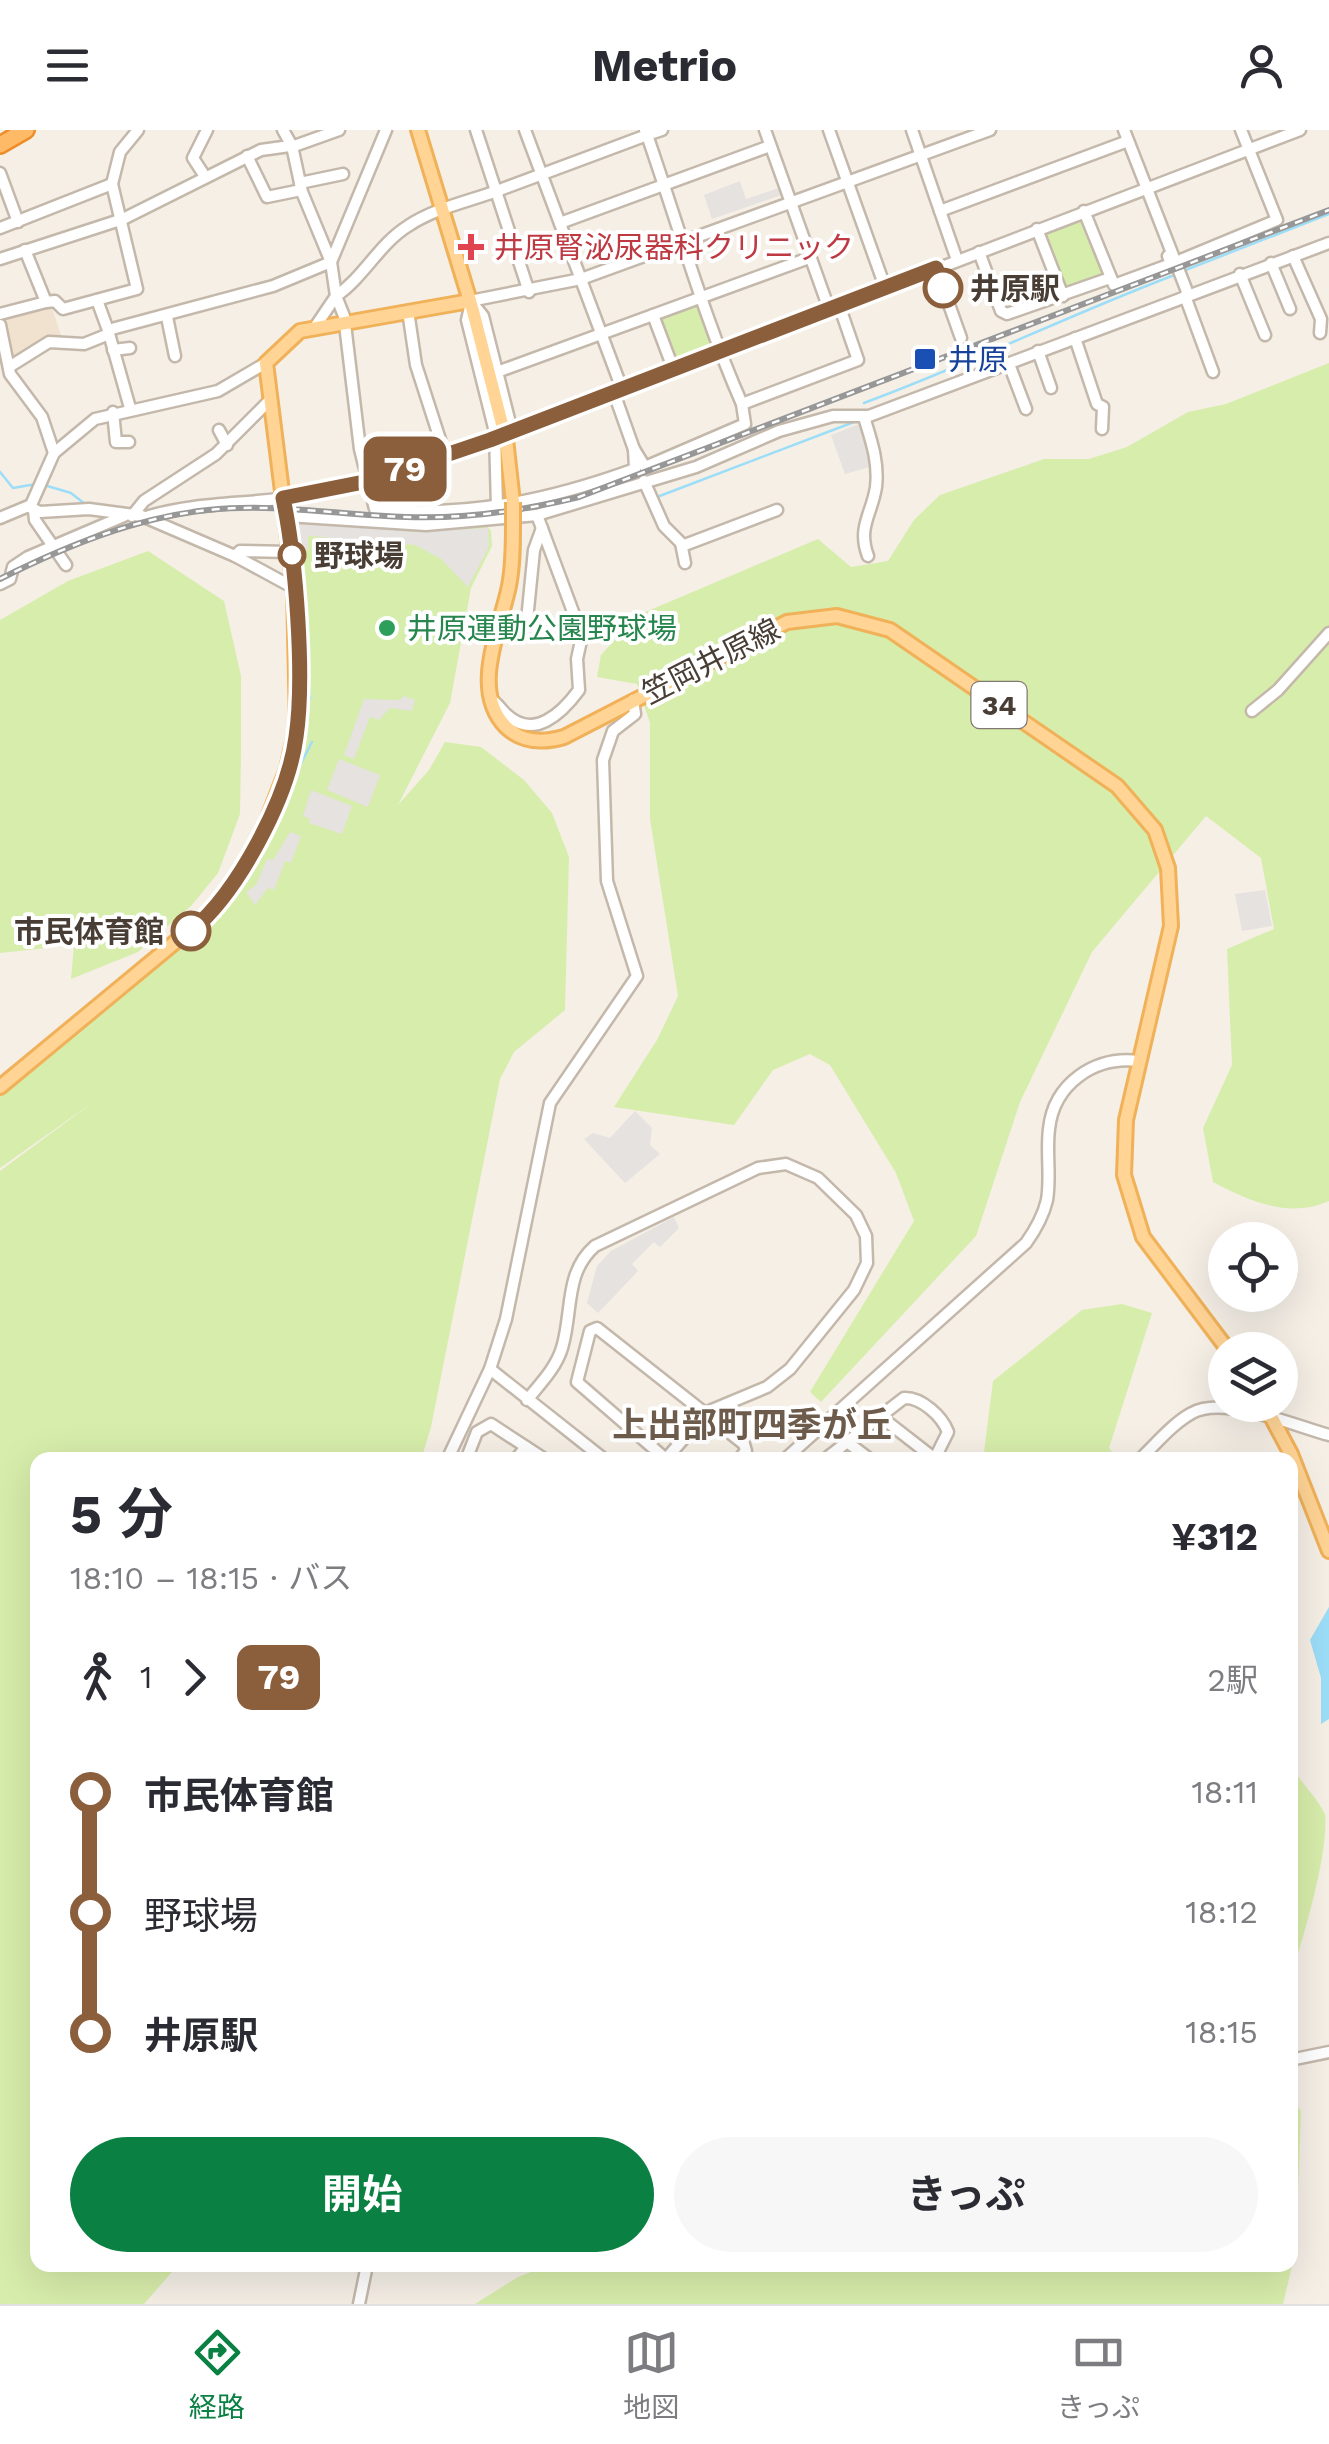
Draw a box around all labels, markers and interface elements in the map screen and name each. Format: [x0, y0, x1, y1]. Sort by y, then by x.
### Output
icon: menu [40, 38, 95, 93]
icon: person [1234, 38, 1289, 93]
text: Metrio [592, 39, 737, 92]
place label: 井原腎泌尿器科クリニック [494, 230, 854, 265]
marker: 井原腎泌尿器科クリニック [458, 234, 484, 260]
marker: 井原駅 [924, 269, 962, 307]
place label: 井原駅 [970, 271, 1060, 306]
place label: 井原 [948, 342, 1008, 377]
marker: 井原 [912, 346, 938, 372]
line badge: 79 [360, 436, 450, 502]
text: 79 [384, 448, 426, 490]
place label: 野球場 [314, 538, 404, 573]
marker: 野球場 [279, 542, 305, 568]
place label: 井原運動公園野球場 [407, 611, 677, 646]
street label: 笠岡井原線 [636, 611, 786, 711]
marker: 井原運動公園野球場 [376, 617, 398, 639]
road number: 34 [972, 682, 1026, 728]
marker: 市民体育館 [172, 912, 210, 950]
place label: 市民体育館 [14, 914, 164, 949]
map controls [1208, 1222, 1298, 1422]
button: locate [1208, 1222, 1298, 1312]
button: layers [1208, 1332, 1298, 1422]
district label: 上出部町四季が丘 [612, 1404, 892, 1446]
text: 5 分 [70, 1482, 173, 1546]
text: ¥312 [1171, 1515, 1258, 1559]
text: 18:10 – 18:15 · バス [70, 1559, 352, 1597]
icon: walk [70, 1650, 125, 1705]
icon: forward [167, 1650, 222, 1705]
text: 79 [257, 1656, 300, 1698]
text: 1 [140, 1658, 152, 1696]
text: 2駅 [1207, 1661, 1258, 1699]
text: 18:11 [1191, 1773, 1258, 1811]
text: 市民体育館 [144, 1774, 334, 1818]
text: 18:12 [1185, 1893, 1258, 1931]
text: 野球場 [144, 1894, 258, 1938]
text: 18:15 [1185, 2013, 1258, 2051]
text: 井原駅 [144, 2014, 258, 2058]
button: 開始 [70, 2137, 654, 2252]
button: きっぷ [674, 2137, 1258, 2252]
tab: 経路 [189, 2325, 245, 2425]
tab: 地図 [623, 2325, 679, 2425]
tab: きっぷ [1057, 2325, 1140, 2425]

